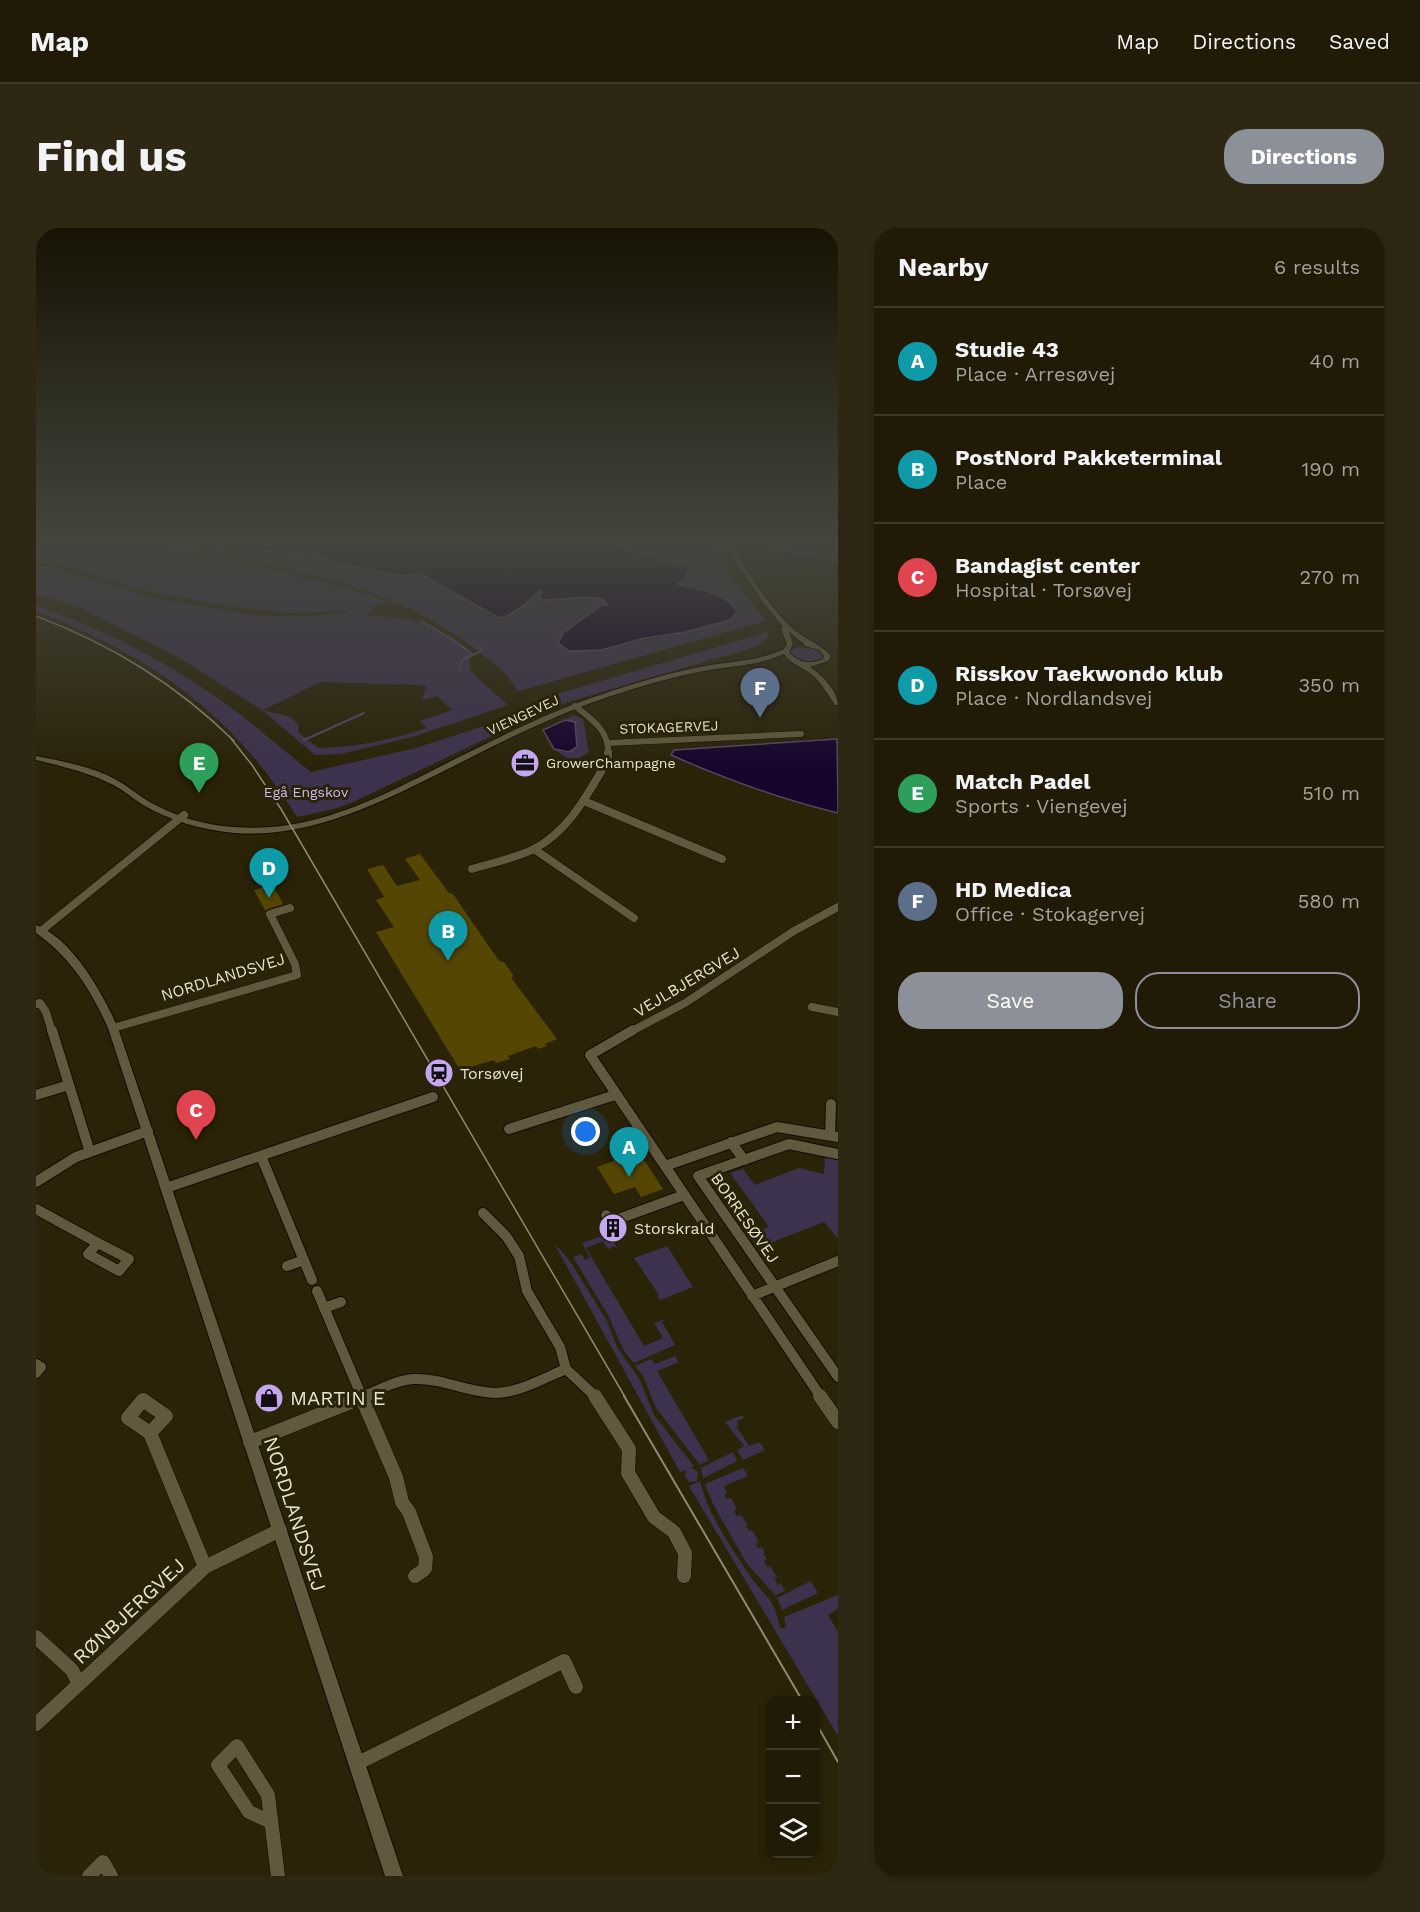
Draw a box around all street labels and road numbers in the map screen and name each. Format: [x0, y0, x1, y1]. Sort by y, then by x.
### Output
street label: VIENGEVEJ [485, 691, 561, 739]
street label: STOKAGERVEJ [619, 717, 719, 737]
street label: VEJLBJERGVEJ [631, 943, 743, 1021]
street label: NORDLANDSVEJ [159, 949, 287, 1005]
street label: BORRESØVEJ [707, 1169, 783, 1267]
street label: NORDLANDSVEJ [259, 1434, 331, 1594]
street label: RØNBJERGVEJ [68, 1553, 190, 1669]

